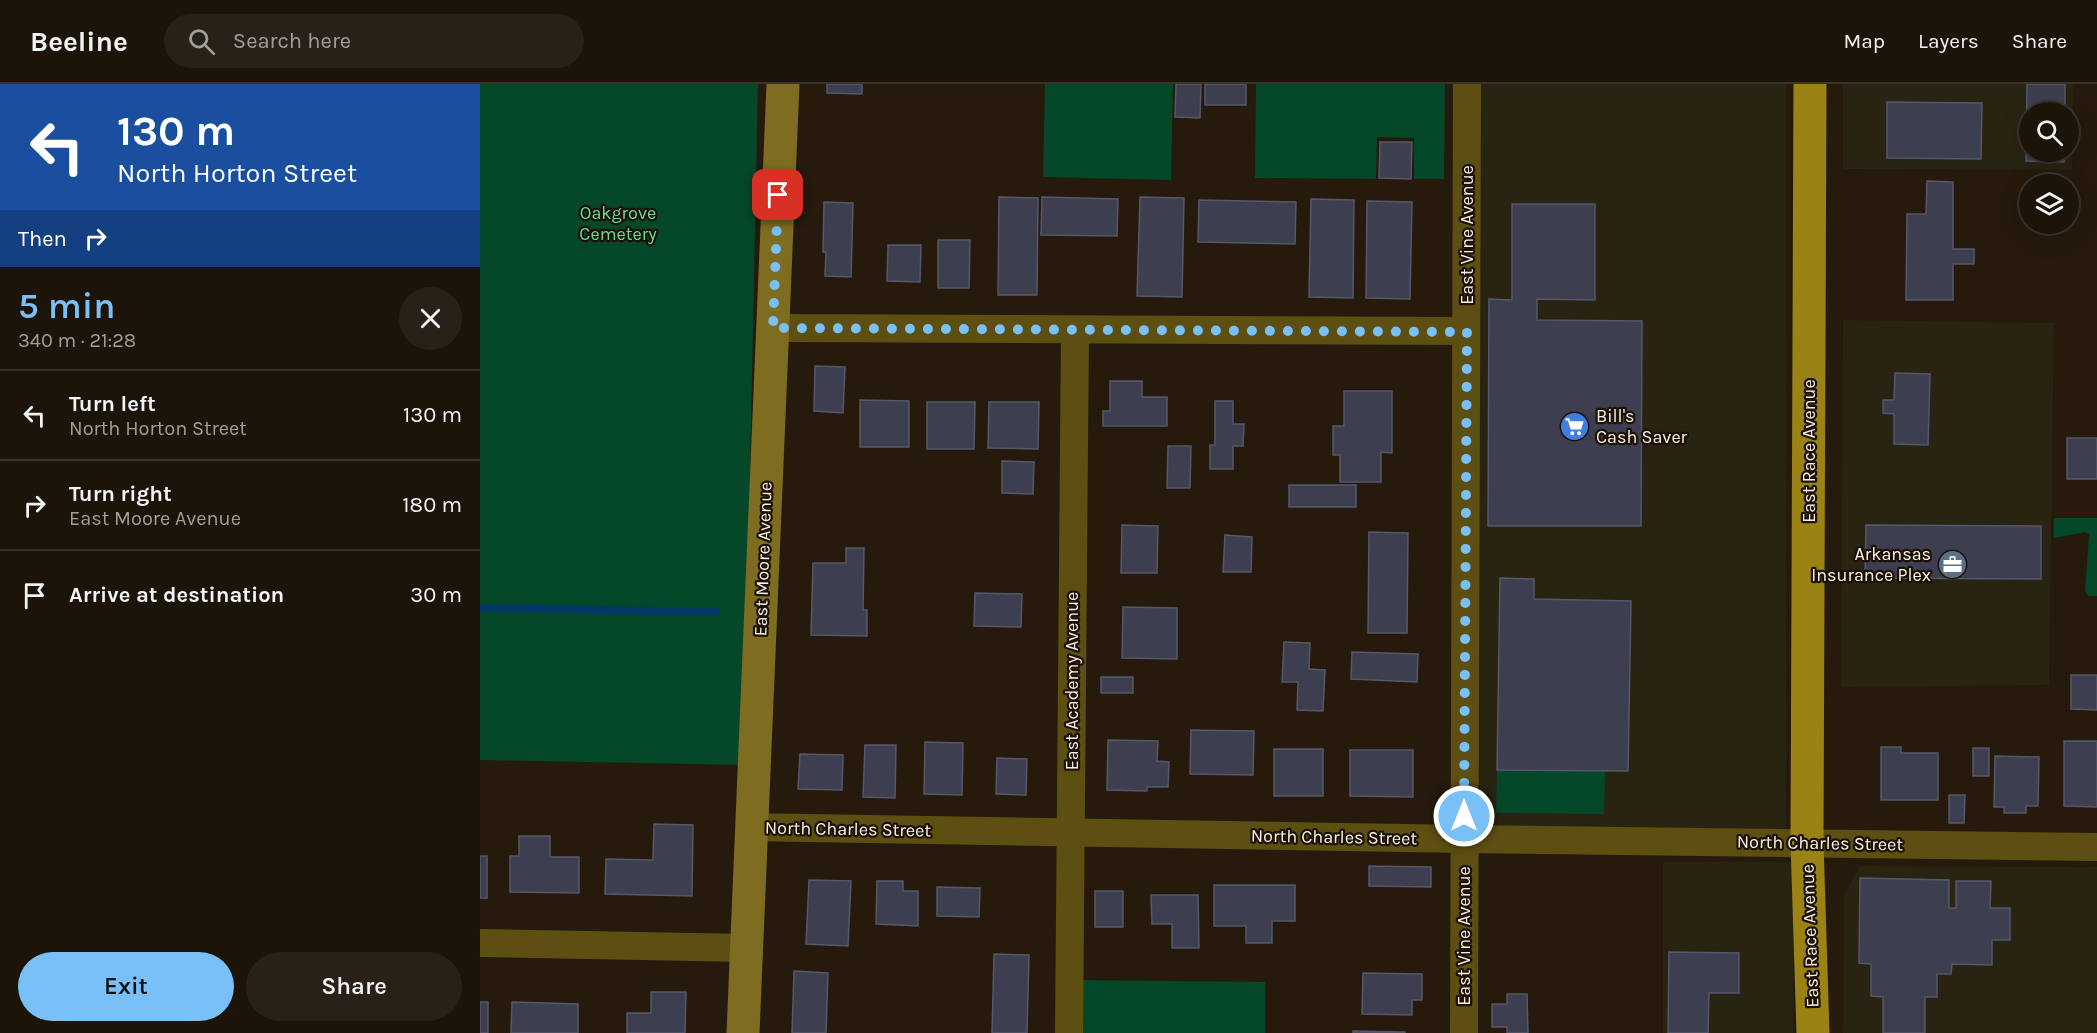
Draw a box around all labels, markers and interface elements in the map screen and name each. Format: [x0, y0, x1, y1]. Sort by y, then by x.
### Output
search box [164, 14, 584, 68]
text: Beeline [30, 25, 128, 58]
icon: search [185, 25, 218, 58]
text: Search here [233, 28, 351, 54]
text: Map [1843, 29, 1885, 53]
text: Layers [1918, 29, 1979, 53]
text: Share [2012, 29, 2067, 53]
map controls [2019, 102, 2079, 234]
button: search [2019, 102, 2079, 162]
text: 130 m [117, 106, 235, 156]
icon: left [18, 108, 96, 186]
text: North Horton Street [117, 157, 357, 189]
street label: East Vine Avenue [1456, 165, 1478, 305]
pin [752, 169, 803, 220]
button: layers [2019, 174, 2079, 234]
icon: arrive [761, 178, 794, 211]
park label: Oakgrove Cemetery [579, 202, 657, 245]
icon: right [79, 222, 112, 255]
text: Then [18, 226, 67, 252]
text: 5 min [18, 285, 116, 327]
button: close [399, 287, 462, 350]
text: 340 m · 21:28 [18, 329, 136, 352]
street label: East Race Avenue [1798, 379, 1820, 523]
text: Turn left [69, 391, 156, 417]
icon: left [18, 399, 51, 432]
text: 130 m [403, 402, 462, 428]
place label: Bill's Cash Saver [1596, 405, 1688, 448]
supermarket icon: Bill's Cash Saver [1559, 410, 1591, 442]
text: North Horton Street [69, 417, 247, 440]
text: Turn right [69, 481, 172, 507]
street label: East Moore Avenue [749, 481, 777, 637]
icon: right [18, 489, 51, 522]
text: 180 m [402, 492, 462, 518]
text: East Moore Avenue [69, 507, 241, 530]
place label: Arkansas Insurance Plex [1811, 543, 1931, 586]
office icon: Arkansas Insurance Plex [1936, 548, 1968, 580]
icon: arrive [18, 579, 51, 612]
text: Arrive at destination [69, 582, 284, 608]
text: 30 m [410, 582, 462, 608]
street label: East Academy Avenue [1061, 592, 1083, 770]
position arrow [1432, 784, 1496, 848]
street label: North Charles Street [765, 817, 932, 841]
street label: North Charles Street [1251, 825, 1418, 849]
street label: North Charles Street [1737, 831, 1904, 855]
street label: East Race Avenue [1797, 864, 1823, 1008]
street label: East Vine Avenue [1453, 866, 1475, 1006]
button: Exit [18, 952, 234, 1021]
button: Share [246, 952, 462, 1021]

